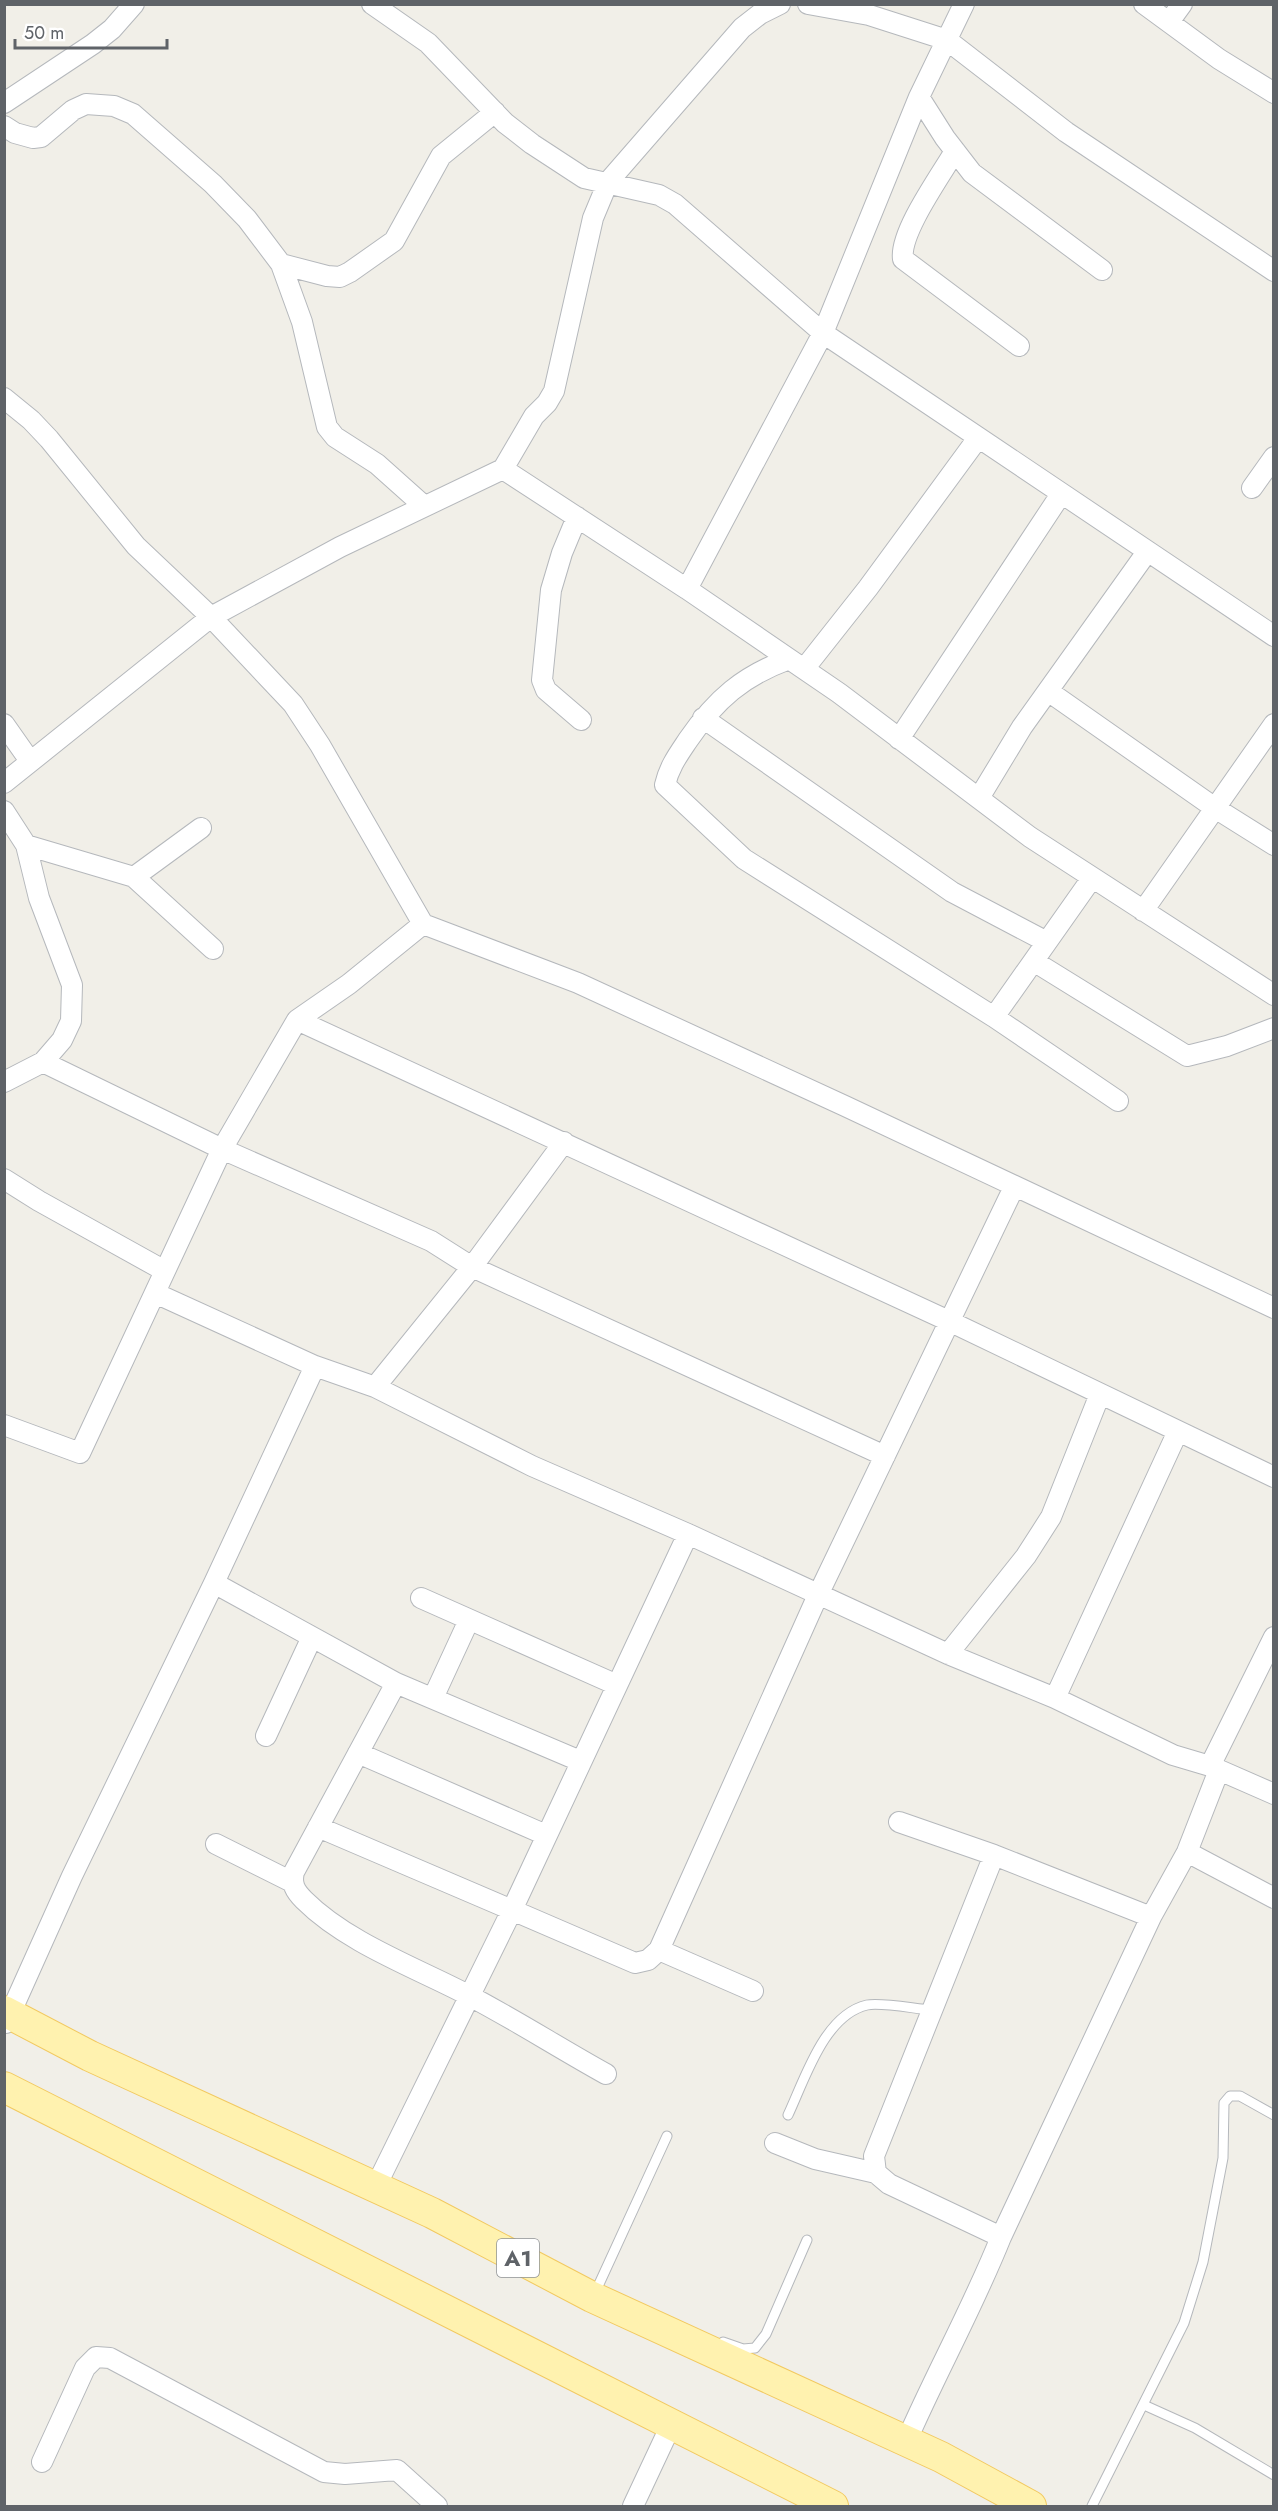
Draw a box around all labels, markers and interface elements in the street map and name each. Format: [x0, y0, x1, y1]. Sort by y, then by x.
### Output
scale bar [15, 12, 166, 50]
text: 50 m [24, 20, 64, 46]
road number: A1 [497, 2239, 539, 2277]

